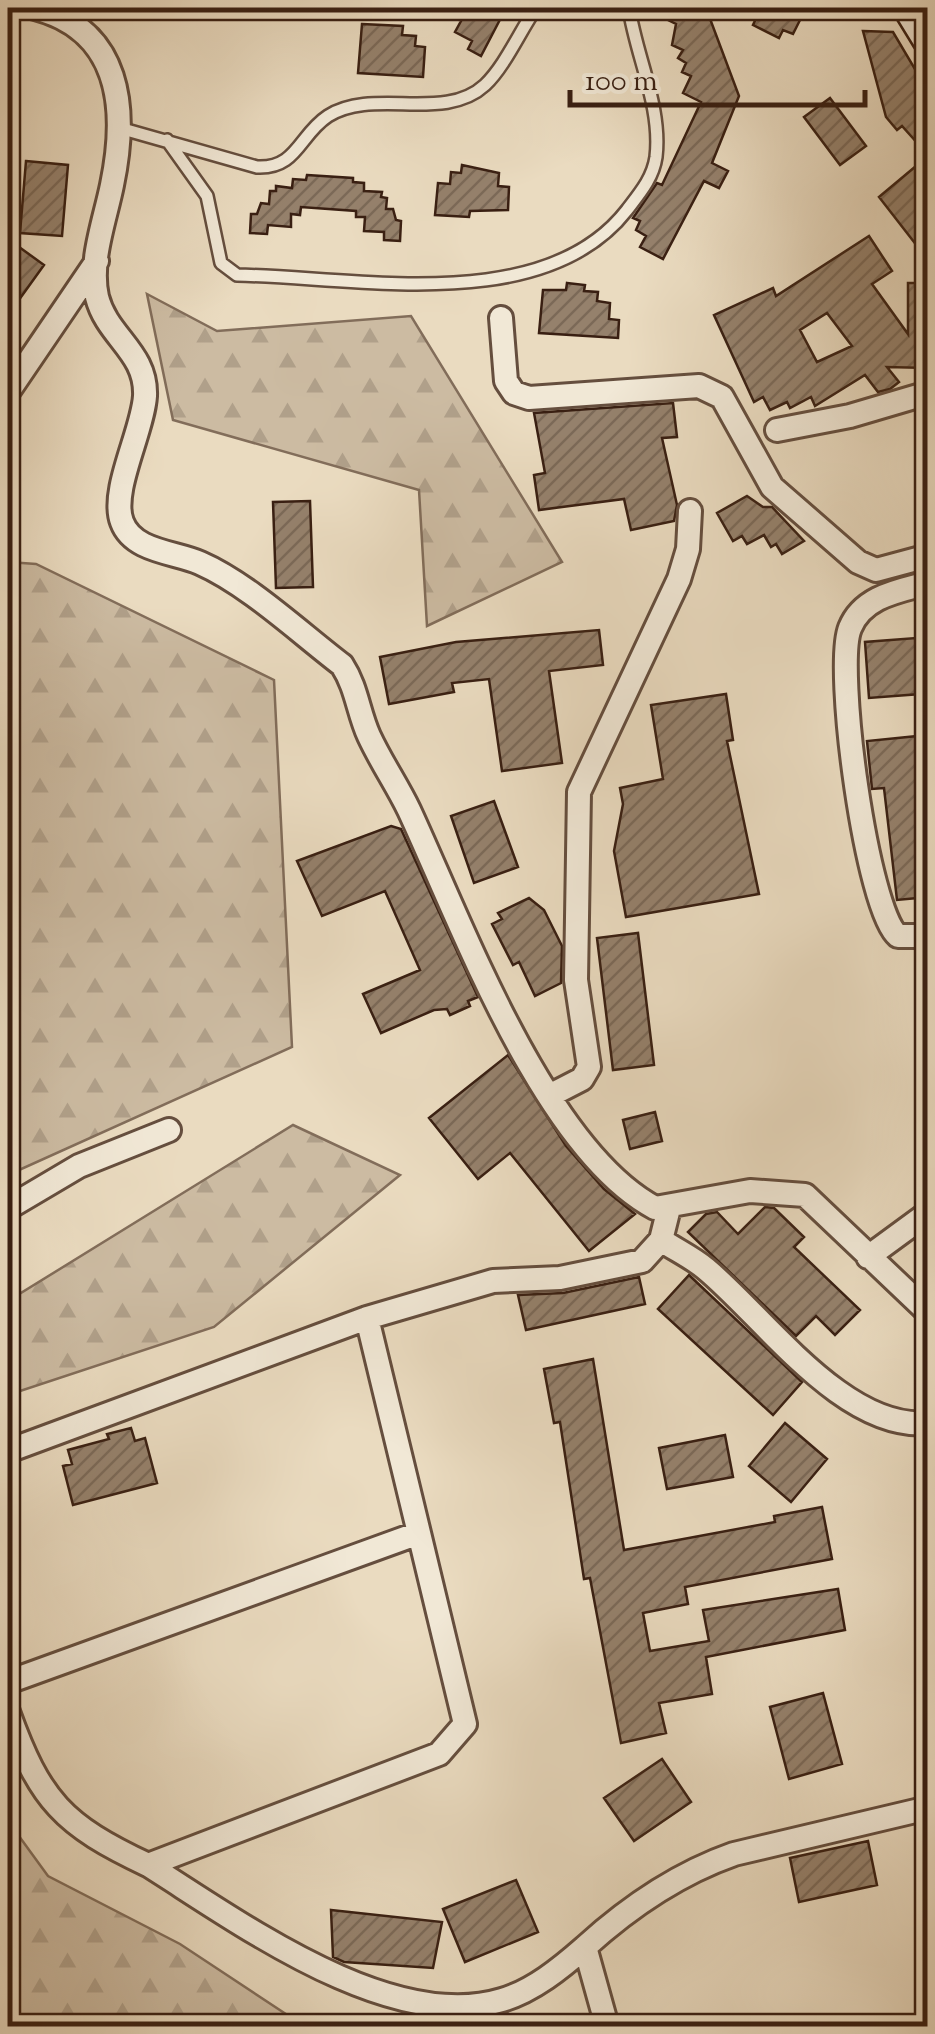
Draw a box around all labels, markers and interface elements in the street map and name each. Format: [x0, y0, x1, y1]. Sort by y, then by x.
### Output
scale bar [570, 45, 865, 107]
text: 100 m [585, 61, 658, 104]

